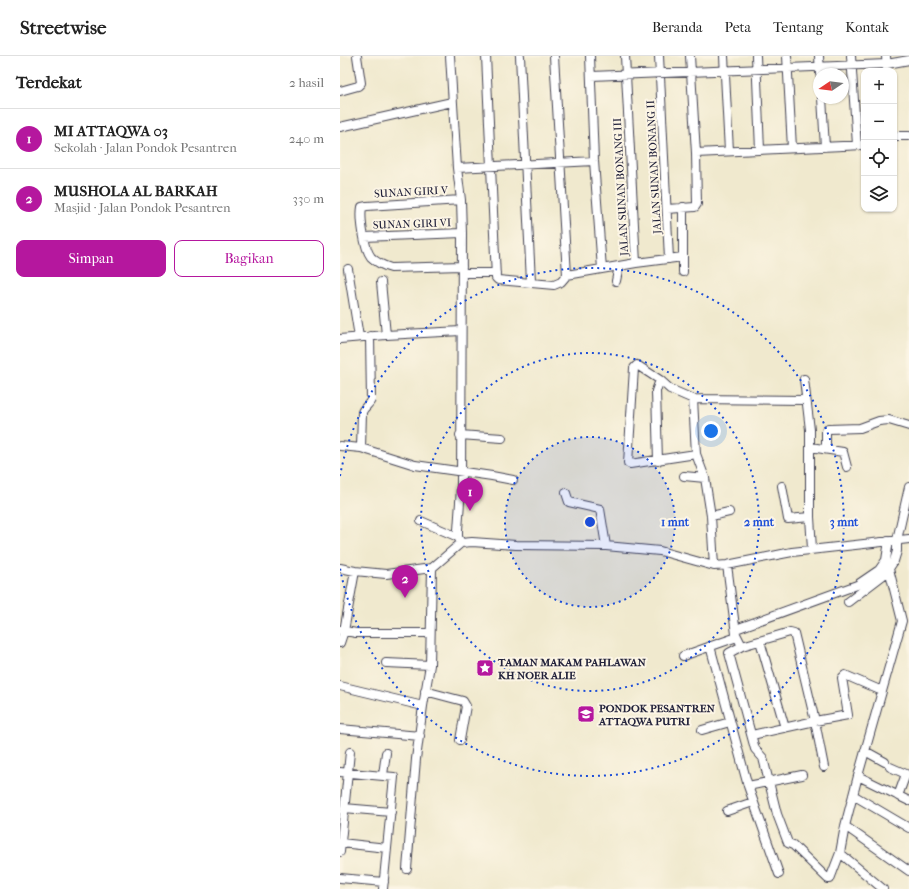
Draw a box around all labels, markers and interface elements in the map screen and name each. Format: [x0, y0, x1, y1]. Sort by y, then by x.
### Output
text: Streetwise [20, 17, 106, 39]
text: Beranda [652, 19, 703, 36]
text: Peta [725, 19, 751, 36]
text: Tentang [773, 19, 823, 36]
text: Kontak [845, 19, 889, 36]
north arrow [813, 68, 849, 104]
map controls [861, 68, 897, 212]
button: + [861, 68, 897, 104]
text: Terdekat [16, 72, 82, 92]
text: 2 hasil [289, 75, 324, 90]
street label: JALAN SUNAN BONANG II [644, 99, 664, 235]
button: − [861, 104, 897, 140]
street label: JALAN SUNAN BONANG III [611, 117, 631, 257]
text: MI ATTAQWA 03 [54, 122, 168, 140]
text: 1 [27, 131, 31, 146]
text: 240 m [289, 131, 324, 146]
text: Sekolah · Jalan Pondok Pesantren [54, 140, 237, 155]
button: locate [861, 140, 897, 176]
button: layers [861, 176, 897, 212]
text: MUSHOLA AL BARKAH [54, 182, 218, 200]
street label: SUNAN GIRI V [374, 184, 449, 200]
text: 2 [26, 191, 32, 206]
text: 330 m [293, 191, 324, 206]
text: Masjid · Jalan Pondok Pesantren [54, 200, 231, 215]
street label: SUNAN GIRI VI [373, 216, 452, 232]
button: Simpan [16, 240, 166, 277]
button: Bagikan [174, 240, 324, 277]
your location [701, 421, 721, 441]
pin: 1 [457, 478, 483, 511]
centre of rings [583, 515, 597, 529]
text: 1 mnt [661, 515, 690, 529]
text: 2 mnt [744, 515, 775, 529]
text: 3 mnt [830, 515, 859, 530]
pin: 2 [392, 565, 418, 598]
place label: TAMAN MAKAM PAHLAWAN KH NOER ALIE [497, 656, 646, 682]
place icon: TAMAN MAKAM PAHLAWAN KH NOER ALIE [475, 658, 495, 678]
place label: PONDOK PESANTREN ATTAQWA PUTRI [598, 702, 715, 728]
school or university icon: PONDOK PESANTREN ATTAQWA PUTRI [576, 704, 596, 724]

